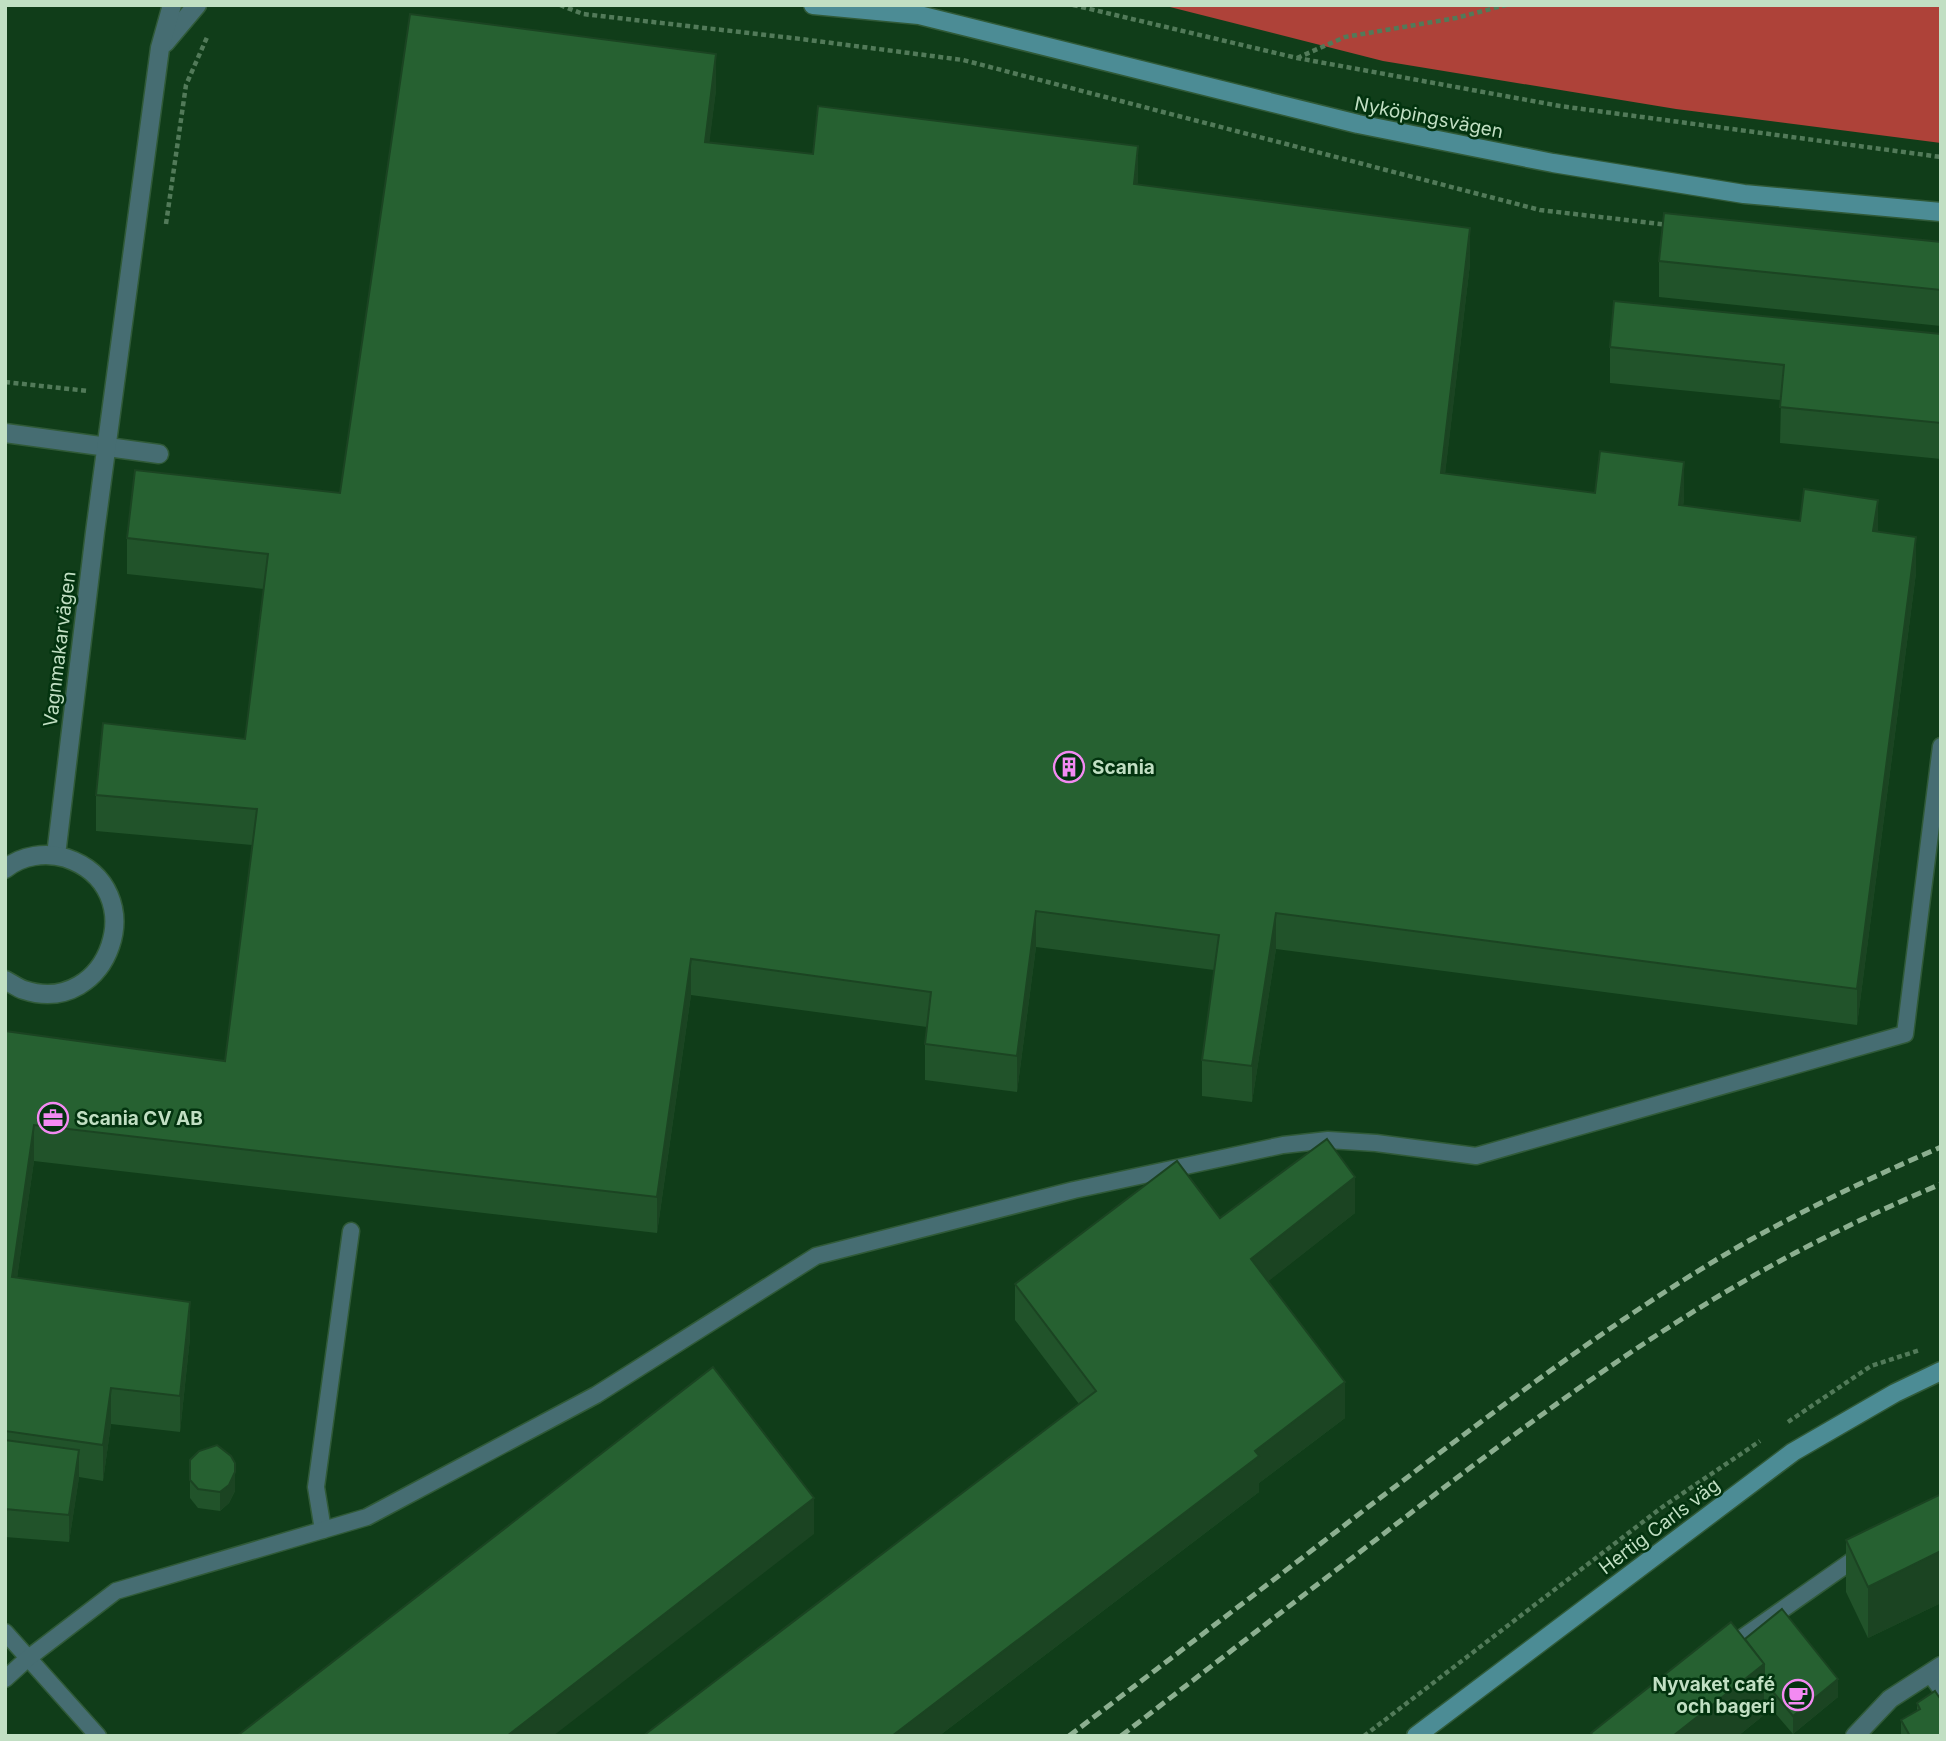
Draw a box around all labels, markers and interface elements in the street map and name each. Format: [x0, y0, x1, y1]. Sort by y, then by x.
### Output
street label: Nyköpingsvägen [1353, 92, 1505, 143]
street label: Vagnmakarvägen [39, 570, 80, 728]
building icon: Scania [1052, 750, 1086, 784]
place label: Scania [1092, 756, 1155, 779]
office icon: Scania CV AB [36, 1101, 70, 1135]
place label: Scania CV AB [76, 1107, 203, 1130]
street label: Hertig Carls väg [1594, 1473, 1724, 1579]
place label: Nyvaket café och bageri [1652, 1673, 1775, 1718]
cafe icon: Nyvaket café och bageri [1781, 1678, 1815, 1712]

